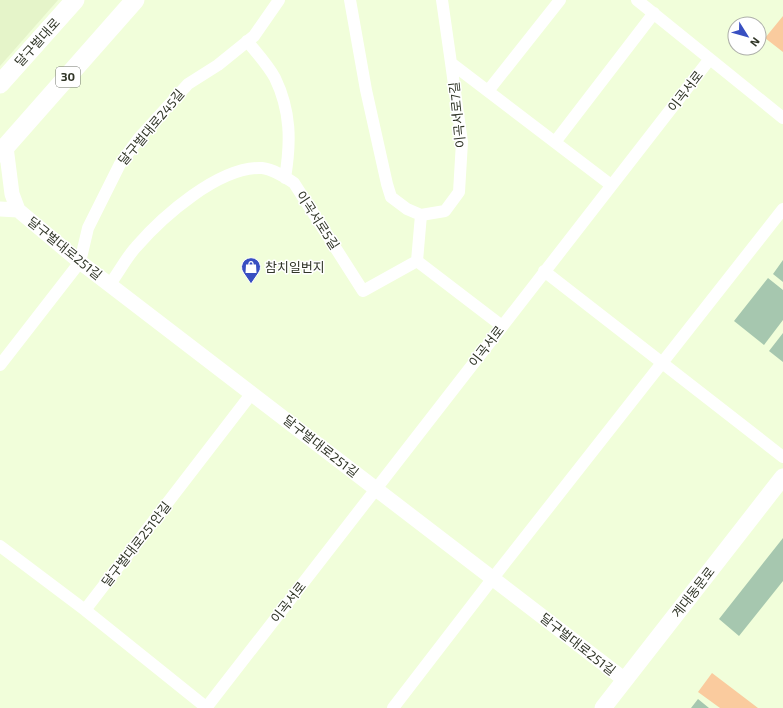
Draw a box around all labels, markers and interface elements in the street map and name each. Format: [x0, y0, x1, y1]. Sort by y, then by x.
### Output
street label: 달구벌대로 [11, 14, 63, 70]
north arrow [727, 16, 767, 56]
text: N [748, 35, 763, 49]
road number: 30 [56, 67, 80, 87]
street label: 이곡서로 [664, 67, 706, 115]
street label: 이곡서로7길 [446, 81, 468, 149]
street label: 달구벌대로245길 [115, 86, 187, 168]
street label: 이곡서로5길 [293, 188, 343, 252]
street label: 달구벌대로251길 [25, 213, 105, 283]
shop icon: 참치일번지 [240, 256, 262, 284]
place label: 참치일번지 [265, 259, 325, 275]
street label: 이곡서로 [465, 322, 507, 370]
street label: 달구벌대로251길 [280, 412, 362, 480]
street label: 달구벌대로251안길 [98, 498, 174, 590]
street label: 계대동문로 [668, 563, 718, 620]
street label: 이곡서로 [267, 578, 309, 626]
street label: 달구벌대로251길 [537, 610, 619, 678]

